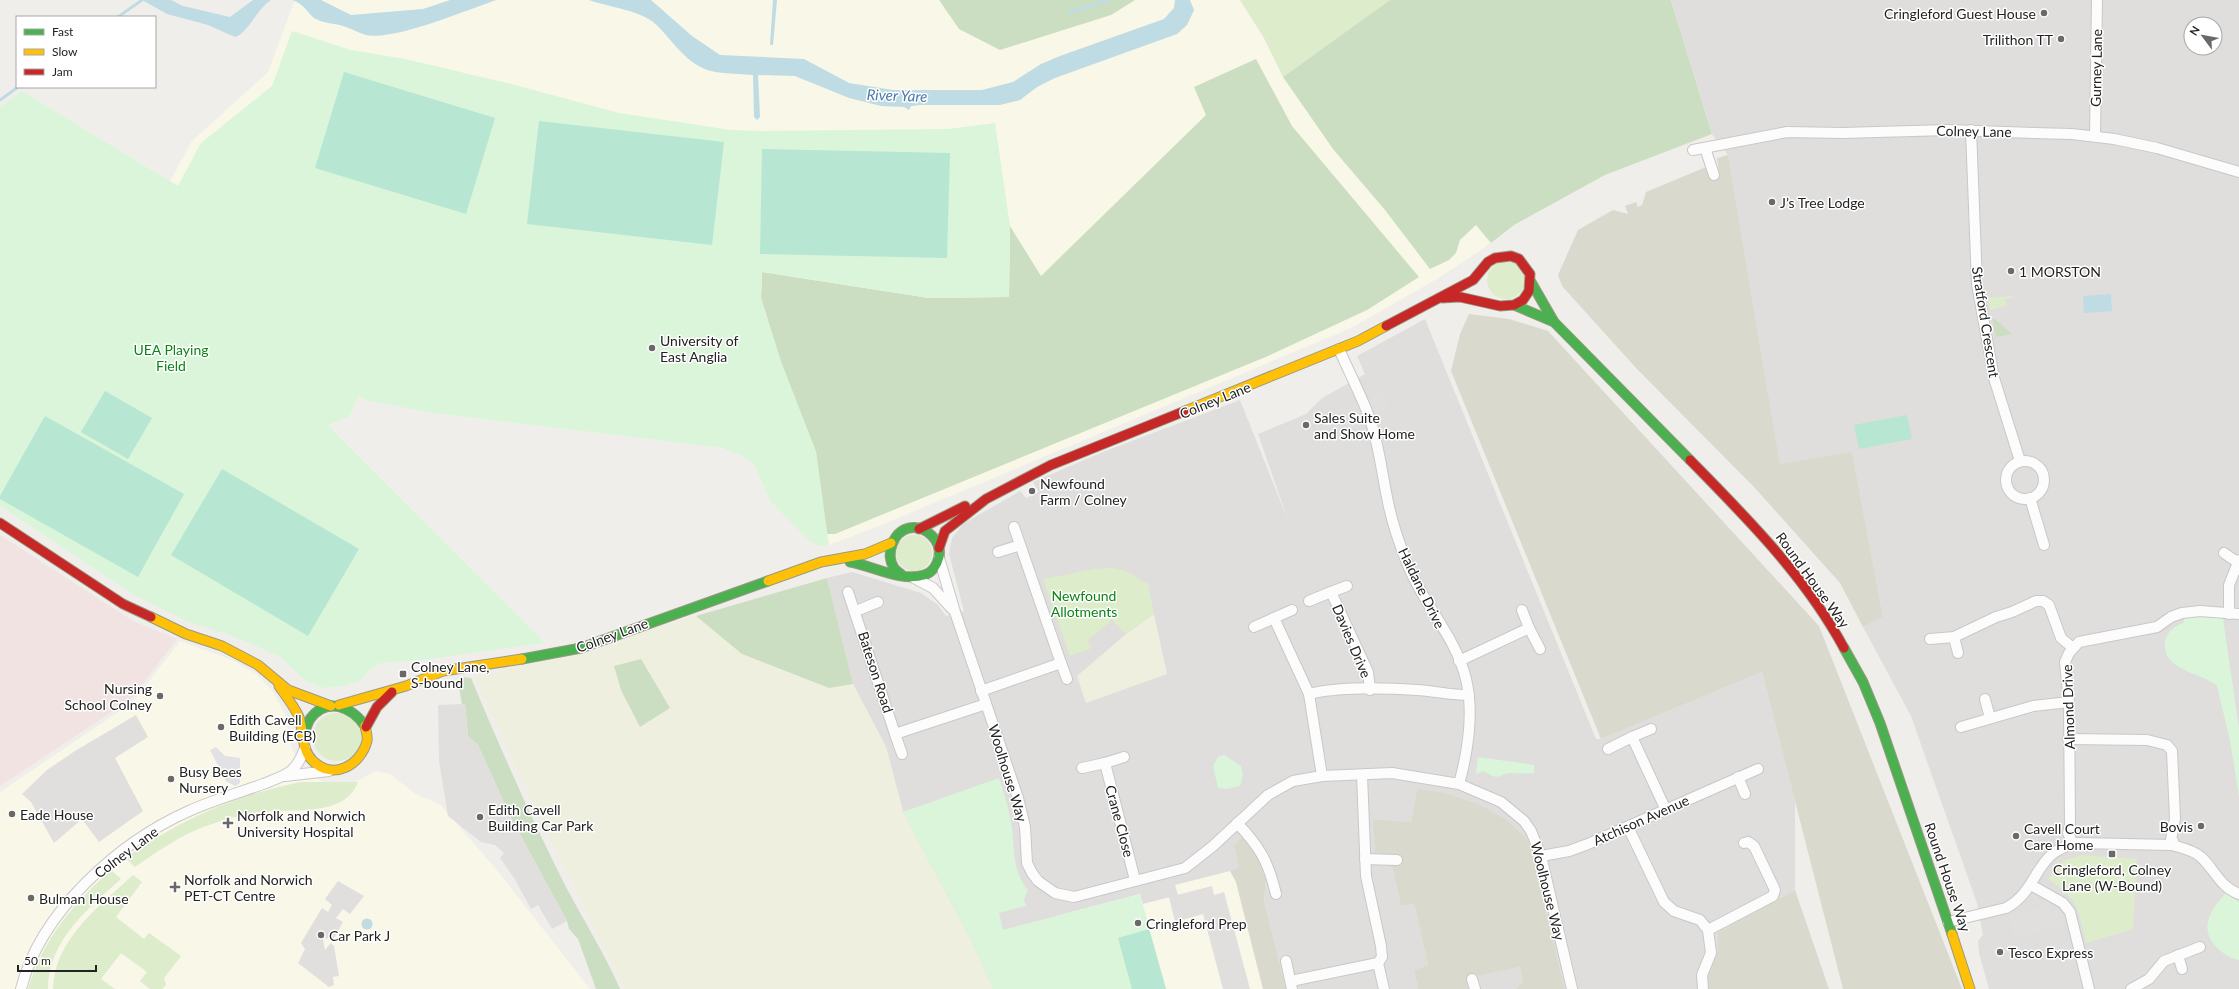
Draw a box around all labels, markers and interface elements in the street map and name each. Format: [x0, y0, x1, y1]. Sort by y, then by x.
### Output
place label: Cringleford Guest House [1884, 5, 2036, 22]
marker: Cringleford Guest House [2039, 8, 2049, 18]
legend [16, 16, 156, 88]
north arrow [2183, 16, 2223, 56]
text: N [2186, 23, 2202, 37]
text: Fast [52, 24, 74, 39]
street label: Gurney Lane [2087, 29, 2105, 107]
place label: Trilithon TT [1983, 31, 2054, 48]
marker: Trilithon TT [2056, 34, 2066, 44]
text: Slow [52, 44, 78, 59]
text: Jam [52, 64, 73, 79]
water label: River Yare [866, 85, 928, 105]
street label: Colney Lane [1936, 122, 2012, 140]
place label: J’s Tree Lodge [1780, 194, 1865, 211]
marker: J’s Tree Lodge [1767, 197, 1777, 207]
place label: 1 MORSTON [2019, 263, 2101, 280]
street label: Stratford Crescent [1969, 265, 2003, 379]
marker: 1 MORSTON [2006, 266, 2016, 276]
place label: University of East Anglia [660, 332, 738, 365]
park label: UEA Playing Field [133, 341, 209, 374]
marker: University of East Anglia [647, 343, 657, 353]
street label: Colney Lane [1177, 378, 1253, 422]
place label: Sales Suite and Show Home [1314, 409, 1415, 442]
marker: Sales Suite and Show Home [1301, 420, 1311, 430]
place label: Newfound Farm / Colney [1040, 475, 1127, 508]
marker: Newfound Farm / Colney [1027, 486, 1037, 496]
street label: Round House Way [1773, 529, 1854, 632]
street label: Haldane Drive [1395, 545, 1449, 631]
park label: Newfound Allotments [1051, 587, 1117, 620]
street label: Davies Drive [1329, 602, 1375, 680]
street label: Colney Lane [574, 614, 650, 656]
street label: Bateson Road [855, 629, 897, 715]
place label: Colney Lane, S-bound [411, 658, 489, 691]
street label: Almond Drive [2058, 664, 2078, 750]
marker: Colney Lane, S-bound [398, 669, 408, 679]
place label: Nursing School Colney [64, 680, 153, 713]
marker: Nursing School Colney [155, 691, 165, 701]
place label: Edith Cavell Building (ECB) [229, 711, 316, 744]
marker: Edith Cavell Building (ECB) [216, 722, 226, 732]
street label: Woolhouse Way [985, 722, 1031, 825]
place label: Busy Bees Nursery [179, 763, 242, 796]
marker: Busy Bees Nursery [166, 774, 176, 784]
street label: Crane Close [1102, 783, 1138, 859]
street label: Atchison Avenue [1590, 791, 1692, 849]
place label: Edith Cavell Building Car Park [488, 801, 594, 834]
place label: Eade House [20, 806, 93, 823]
place label: Norfolk and Norwich University Hospital [237, 807, 366, 840]
marker: Eade House [7, 809, 17, 819]
marker: Edith Cavell Building Car Park [475, 812, 485, 822]
marker: Norfolk and Norwich University Hospital [222, 817, 234, 829]
place label: Bovis [2160, 818, 2193, 835]
street label: Round House Way [1921, 820, 1975, 934]
place label: Cavell Court Care Home [2024, 820, 2100, 853]
marker: Bovis [2196, 821, 2206, 831]
street label: Colney Lane [91, 823, 161, 881]
marker: Cavell Court Care Home [2011, 831, 2021, 841]
street label: Woolhouse Way [1528, 840, 1569, 943]
marker: Cringleford, Colney Lane (W-Bound) [2107, 849, 2117, 859]
place label: Cringleford, Colney Lane (W-Bound) [2053, 861, 2172, 894]
place label: Norfolk and Norwich PET-CT Centre [184, 871, 313, 904]
marker: Norfolk and Norwich PET-CT Centre [169, 881, 181, 893]
place label: Bulman House [39, 890, 129, 907]
marker: Bulman House [26, 893, 36, 903]
place label: Cringleford Prep [1146, 915, 1247, 932]
marker: Cringleford Prep [1133, 918, 1143, 928]
place label: Car Park J [329, 927, 390, 944]
marker: Car Park J [316, 930, 326, 940]
place label: Tesco Express [2008, 944, 2093, 961]
scale bar [18, 947, 96, 973]
marker: Tesco Express [1995, 947, 2005, 957]
text: 50 m [24, 953, 51, 968]

